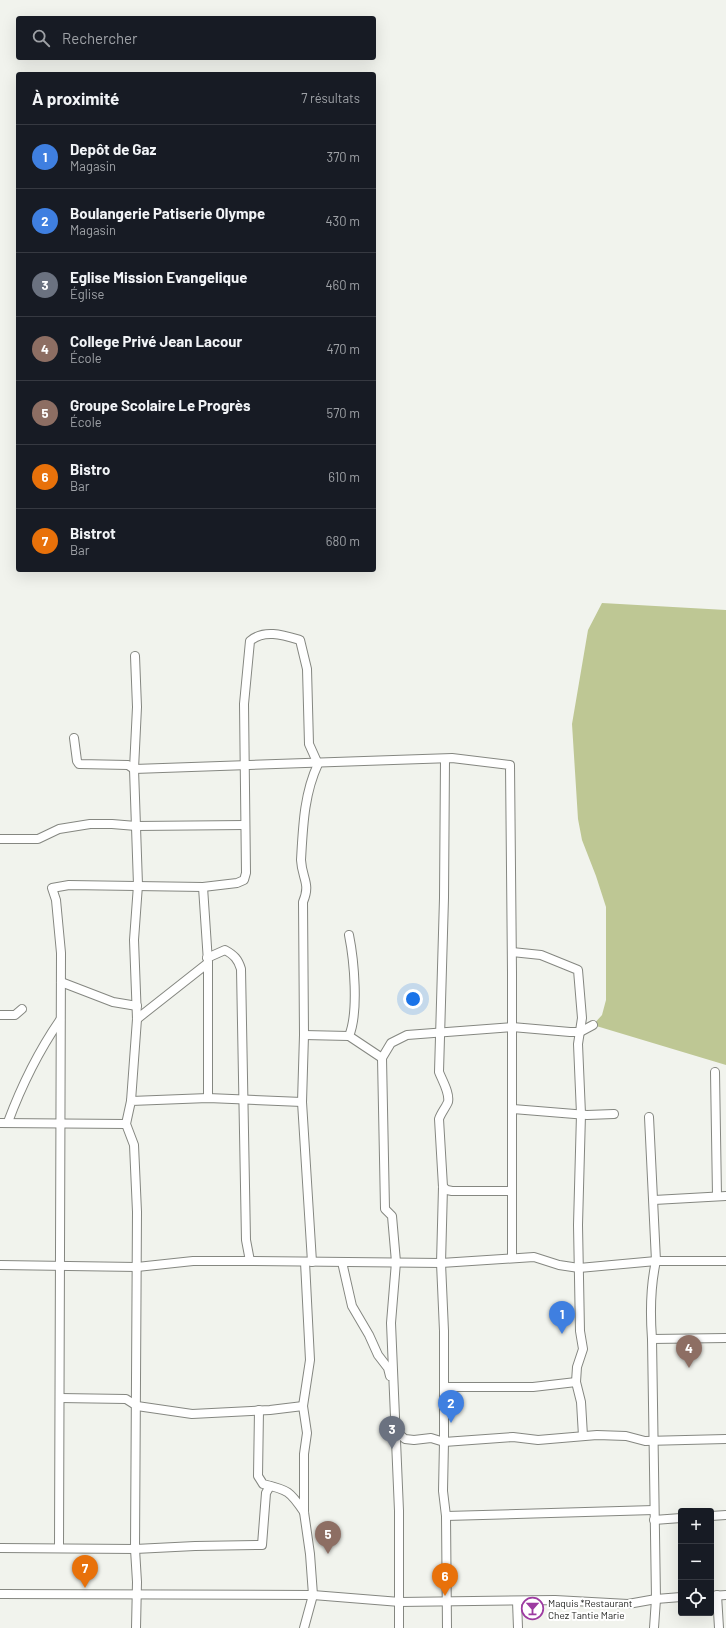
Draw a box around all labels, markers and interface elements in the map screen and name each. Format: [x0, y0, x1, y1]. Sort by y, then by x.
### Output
search box [16, 16, 376, 60]
icon: search [30, 27, 52, 49]
text: Rechercher [62, 29, 138, 47]
text: À proximité [32, 88, 119, 108]
text: 7 résultats [301, 90, 360, 106]
text: Depôt de Gaz [70, 140, 156, 158]
text: 1 [43, 149, 47, 165]
text: 370 m [326, 149, 360, 165]
text: Magasin [70, 158, 116, 174]
text: Boulangerie Patiserie Olympe [70, 204, 265, 222]
text: 2 [41, 213, 49, 229]
text: 430 m [325, 213, 360, 229]
text: Magasin [70, 222, 116, 238]
text: Eglise Mission Evangelique [70, 268, 247, 286]
text: 3 [41, 277, 49, 293]
text: 460 m [325, 277, 360, 293]
text: Église [70, 286, 104, 302]
text: College Privé Jean Lacour [70, 332, 242, 350]
text: 4 [41, 341, 49, 357]
text: 470 m [326, 341, 360, 357]
text: École [70, 350, 102, 366]
text: Groupe Scolaire Le Progrès [70, 396, 250, 414]
text: 5 [41, 405, 49, 421]
text: 570 m [326, 405, 360, 421]
text: École [70, 414, 102, 430]
text: Bistro [70, 460, 110, 478]
text: 6 [42, 469, 48, 485]
text: 610 m [328, 469, 360, 485]
text: Bar [70, 478, 89, 494]
text: Bistrot [70, 524, 116, 542]
text: 7 [42, 533, 48, 549]
text: 680 m [326, 533, 360, 549]
text: Bar [70, 542, 89, 558]
your location [403, 989, 423, 1009]
pin: 1 [549, 1301, 575, 1334]
pin: 4 [676, 1335, 702, 1368]
pin: 2 [438, 1390, 464, 1423]
pin: 3 [379, 1416, 405, 1449]
map controls [678, 1508, 714, 1616]
button: + [678, 1508, 714, 1544]
pin: 5 [315, 1521, 341, 1554]
button: − [678, 1544, 714, 1580]
pin: 7 [72, 1555, 98, 1588]
pin: 6 [432, 1563, 458, 1596]
button: locate [678, 1580, 714, 1616]
bar icon: Maquis *Restaurant Chez Tantie Marie [520, 1596, 546, 1622]
place label: Maquis *Restaurant Chez Tantie Marie [548, 1597, 633, 1621]

